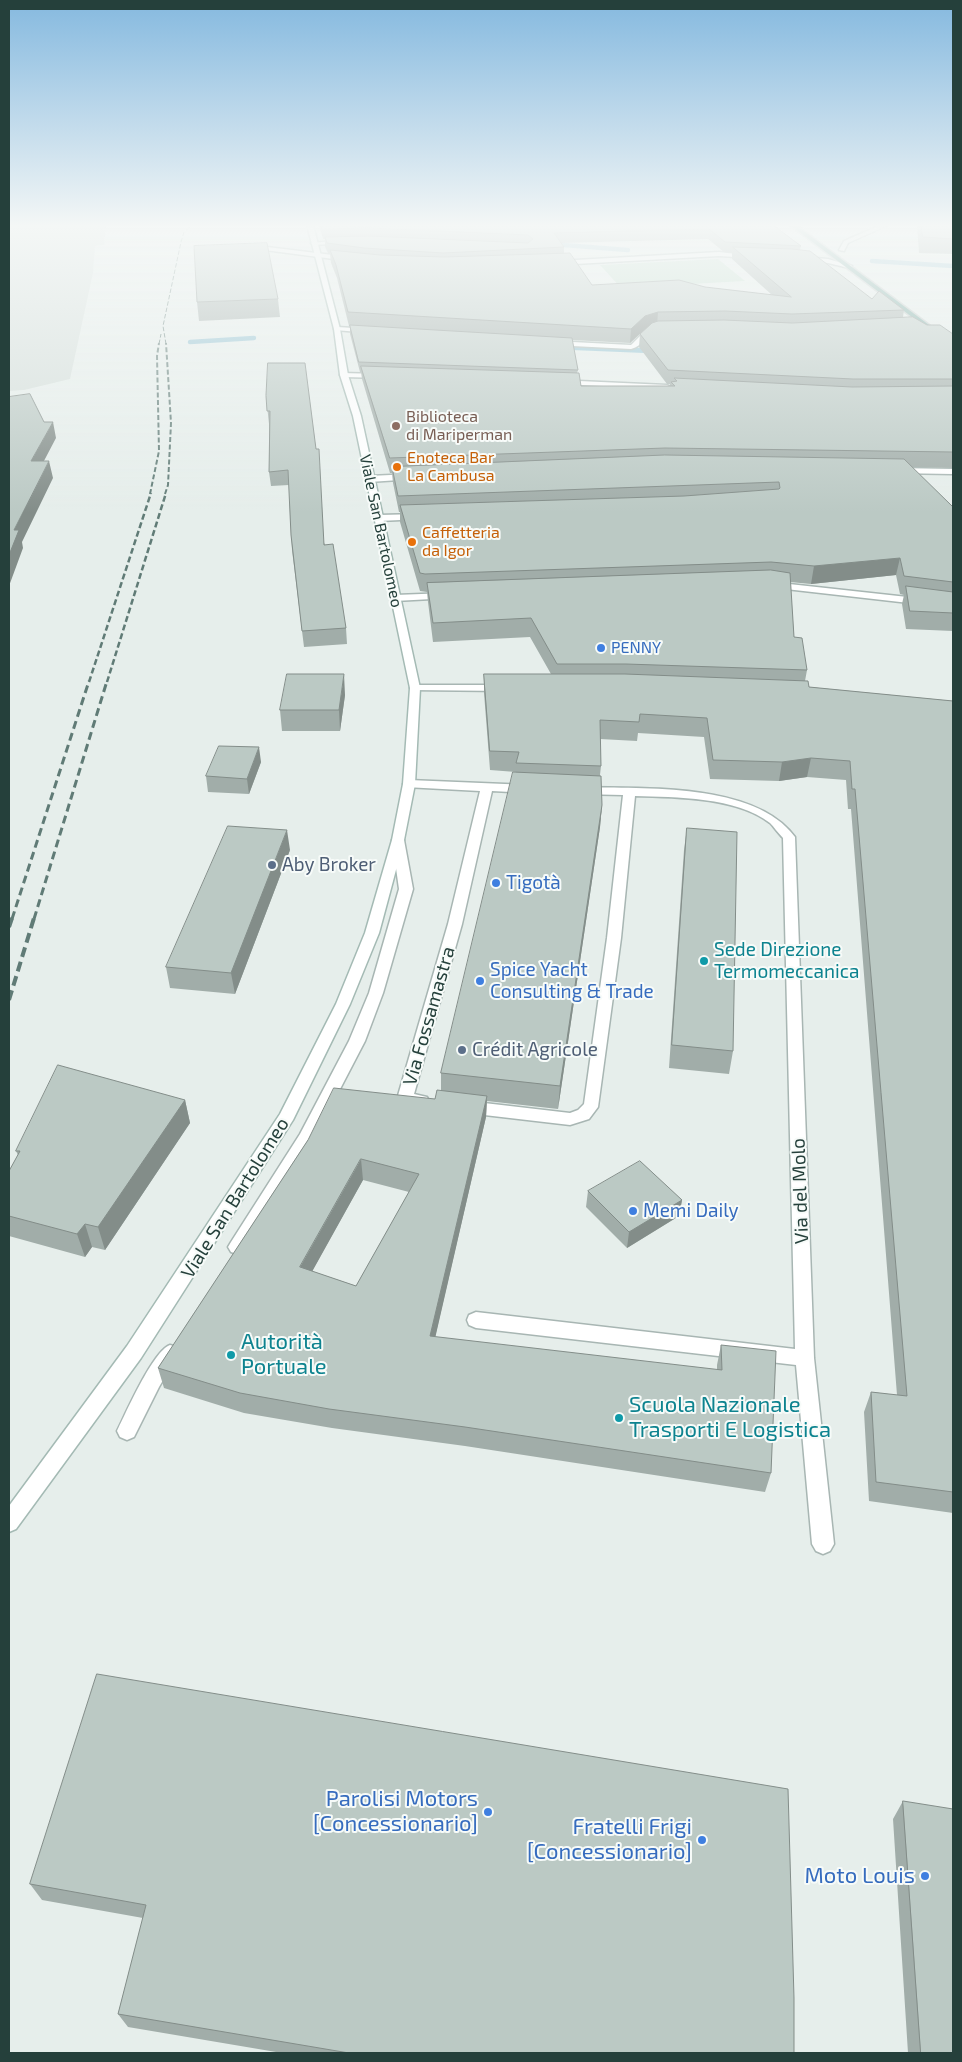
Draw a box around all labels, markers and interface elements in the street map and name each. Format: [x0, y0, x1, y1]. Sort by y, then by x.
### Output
place label: Biblioteca di Mariperman [406, 407, 512, 445]
marker: Biblioteca di Mariperman [390, 420, 402, 432]
place label: Enoteca Bar La Cambusa [407, 448, 495, 486]
street label: Viale San Bartolomeo [355, 453, 407, 609]
marker: Enoteca Bar La Cambusa [391, 461, 403, 473]
place label: Caffetteria da Igor [422, 523, 500, 561]
marker: Caffetteria da Igor [406, 536, 418, 548]
place label: PENNY [611, 638, 661, 658]
marker: PENNY [595, 642, 607, 654]
place label: Aby Broker [282, 854, 376, 876]
marker: Aby Broker [266, 859, 278, 871]
place label: Tigotà [506, 872, 561, 894]
marker: Tigotà [490, 877, 502, 889]
place label: Sede Direzione Termomeccanica [714, 939, 859, 983]
street label: Via Fossamastra [398, 944, 460, 1088]
marker: Sede Direzione Termomeccanica [698, 955, 710, 967]
place label: Spice Yacht Consulting & Trade [490, 959, 654, 1003]
marker: Spice Yacht Consulting & Trade [474, 975, 486, 987]
place label: Crédit Agricole [472, 1039, 598, 1061]
marker: Crédit Agricole [456, 1044, 468, 1056]
street label: Viale San Bartolomeo [176, 1113, 294, 1283]
street label: Via del Molo [787, 1138, 813, 1244]
place label: Memi Daily [643, 1200, 738, 1222]
marker: Memi Daily [627, 1205, 639, 1217]
place label: Autorità Portuale [241, 1329, 327, 1380]
marker: Autorità Portuale [225, 1349, 237, 1361]
place label: Scuola Nazionale Trasporti E Logistica [629, 1392, 831, 1444]
marker: Scuola Nazionale Trasporti E Logistica [613, 1412, 625, 1424]
place label: Parolisi Motors [Concessionario] [313, 1786, 478, 1838]
marker: Parolisi Motors [Concessionario] [482, 1806, 494, 1818]
place label: Fratelli Frigi [Concessionario] [527, 1814, 692, 1865]
marker: Fratelli Frigi [Concessionario] [696, 1834, 708, 1846]
place label: Moto Louis [805, 1863, 915, 1889]
marker: Moto Louis [919, 1870, 931, 1882]

